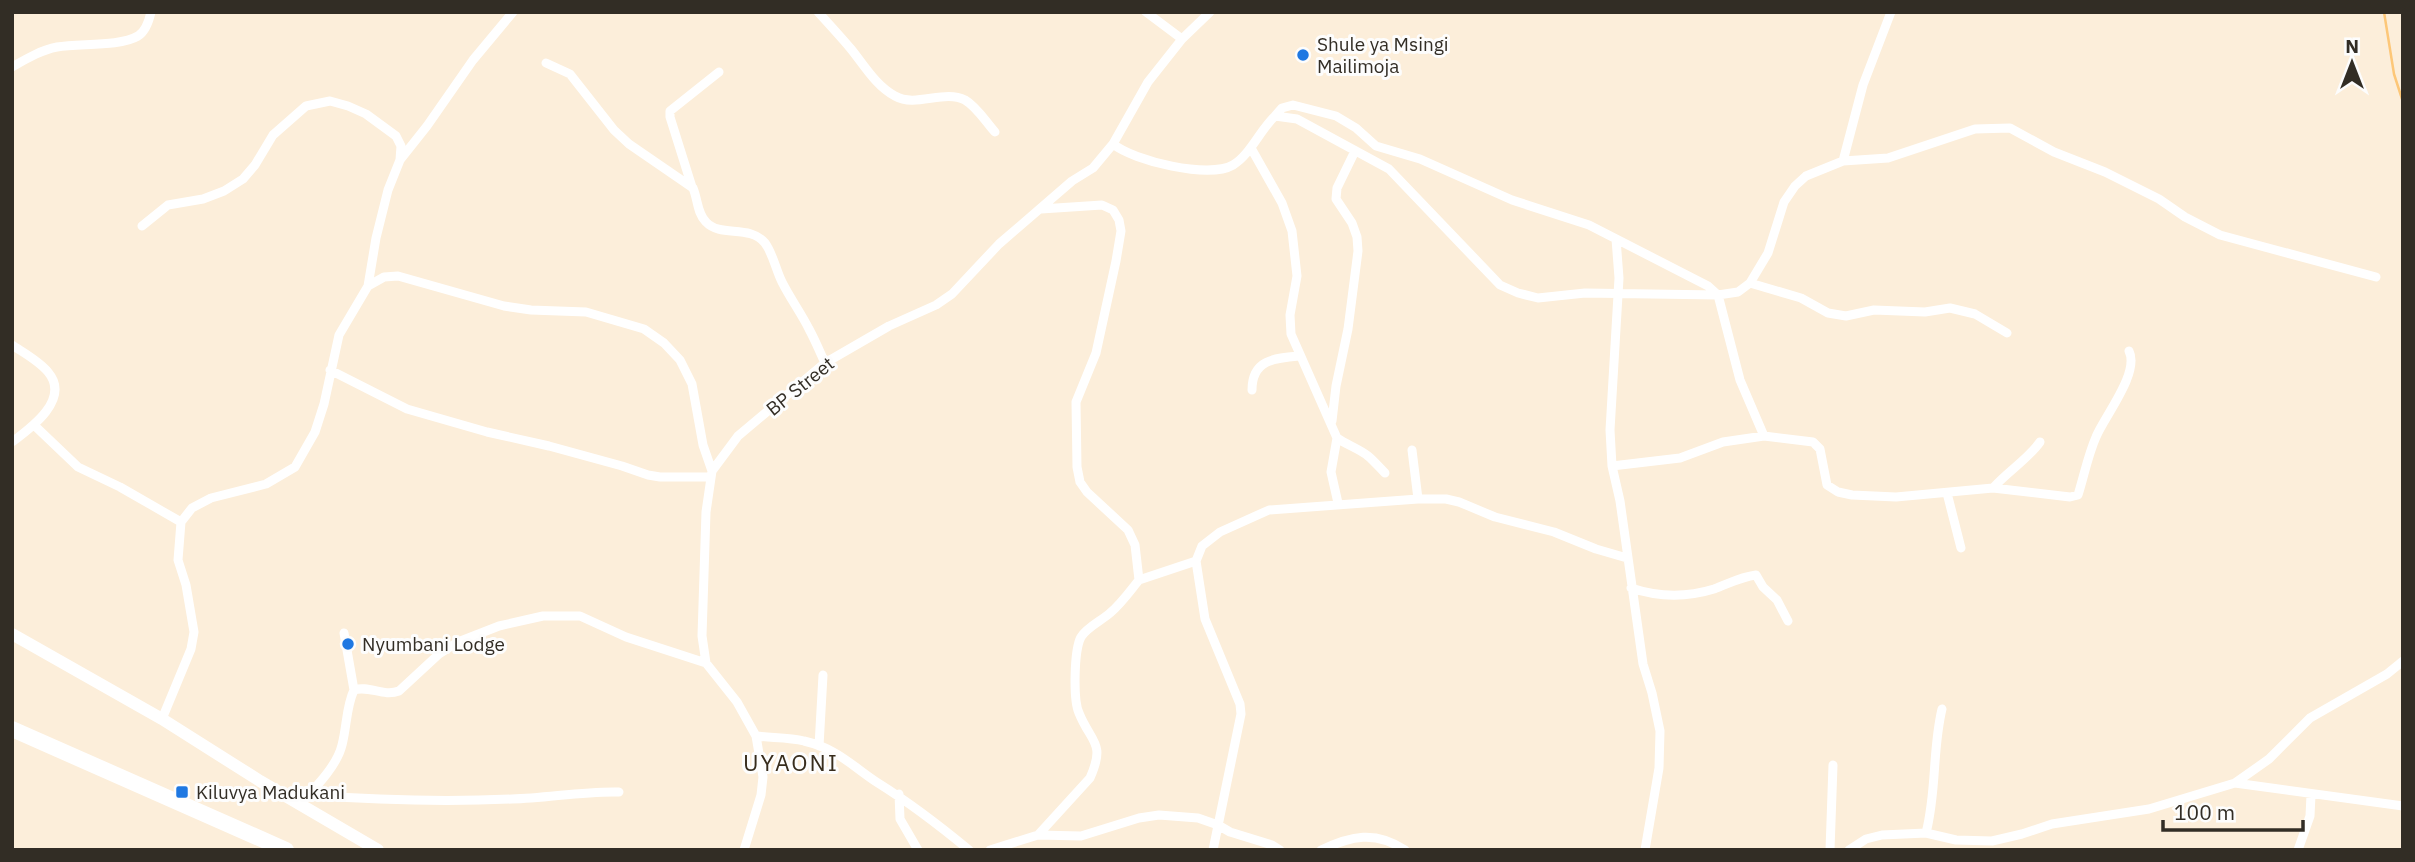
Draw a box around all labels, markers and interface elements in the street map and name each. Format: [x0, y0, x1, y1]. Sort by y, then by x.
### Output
north arrow [2317, 28, 2387, 98]
place label: Shule ya Msingi Mailimoja [1317, 32, 1449, 78]
text: N [2345, 34, 2359, 58]
marker: Shule ya Msingi Mailimoja [1295, 47, 1311, 63]
street label: BP Street [761, 351, 839, 421]
place label: Nyumbani Lodge [362, 632, 505, 656]
marker: Nyumbani Lodge [340, 636, 356, 652]
district label: UYAONI [743, 747, 839, 777]
place label: Kiluvya Madukani [196, 780, 345, 804]
marker: Kiluvya Madukani [174, 784, 190, 800]
scale bar [2163, 788, 2303, 832]
text: 100 m [2174, 798, 2235, 826]

